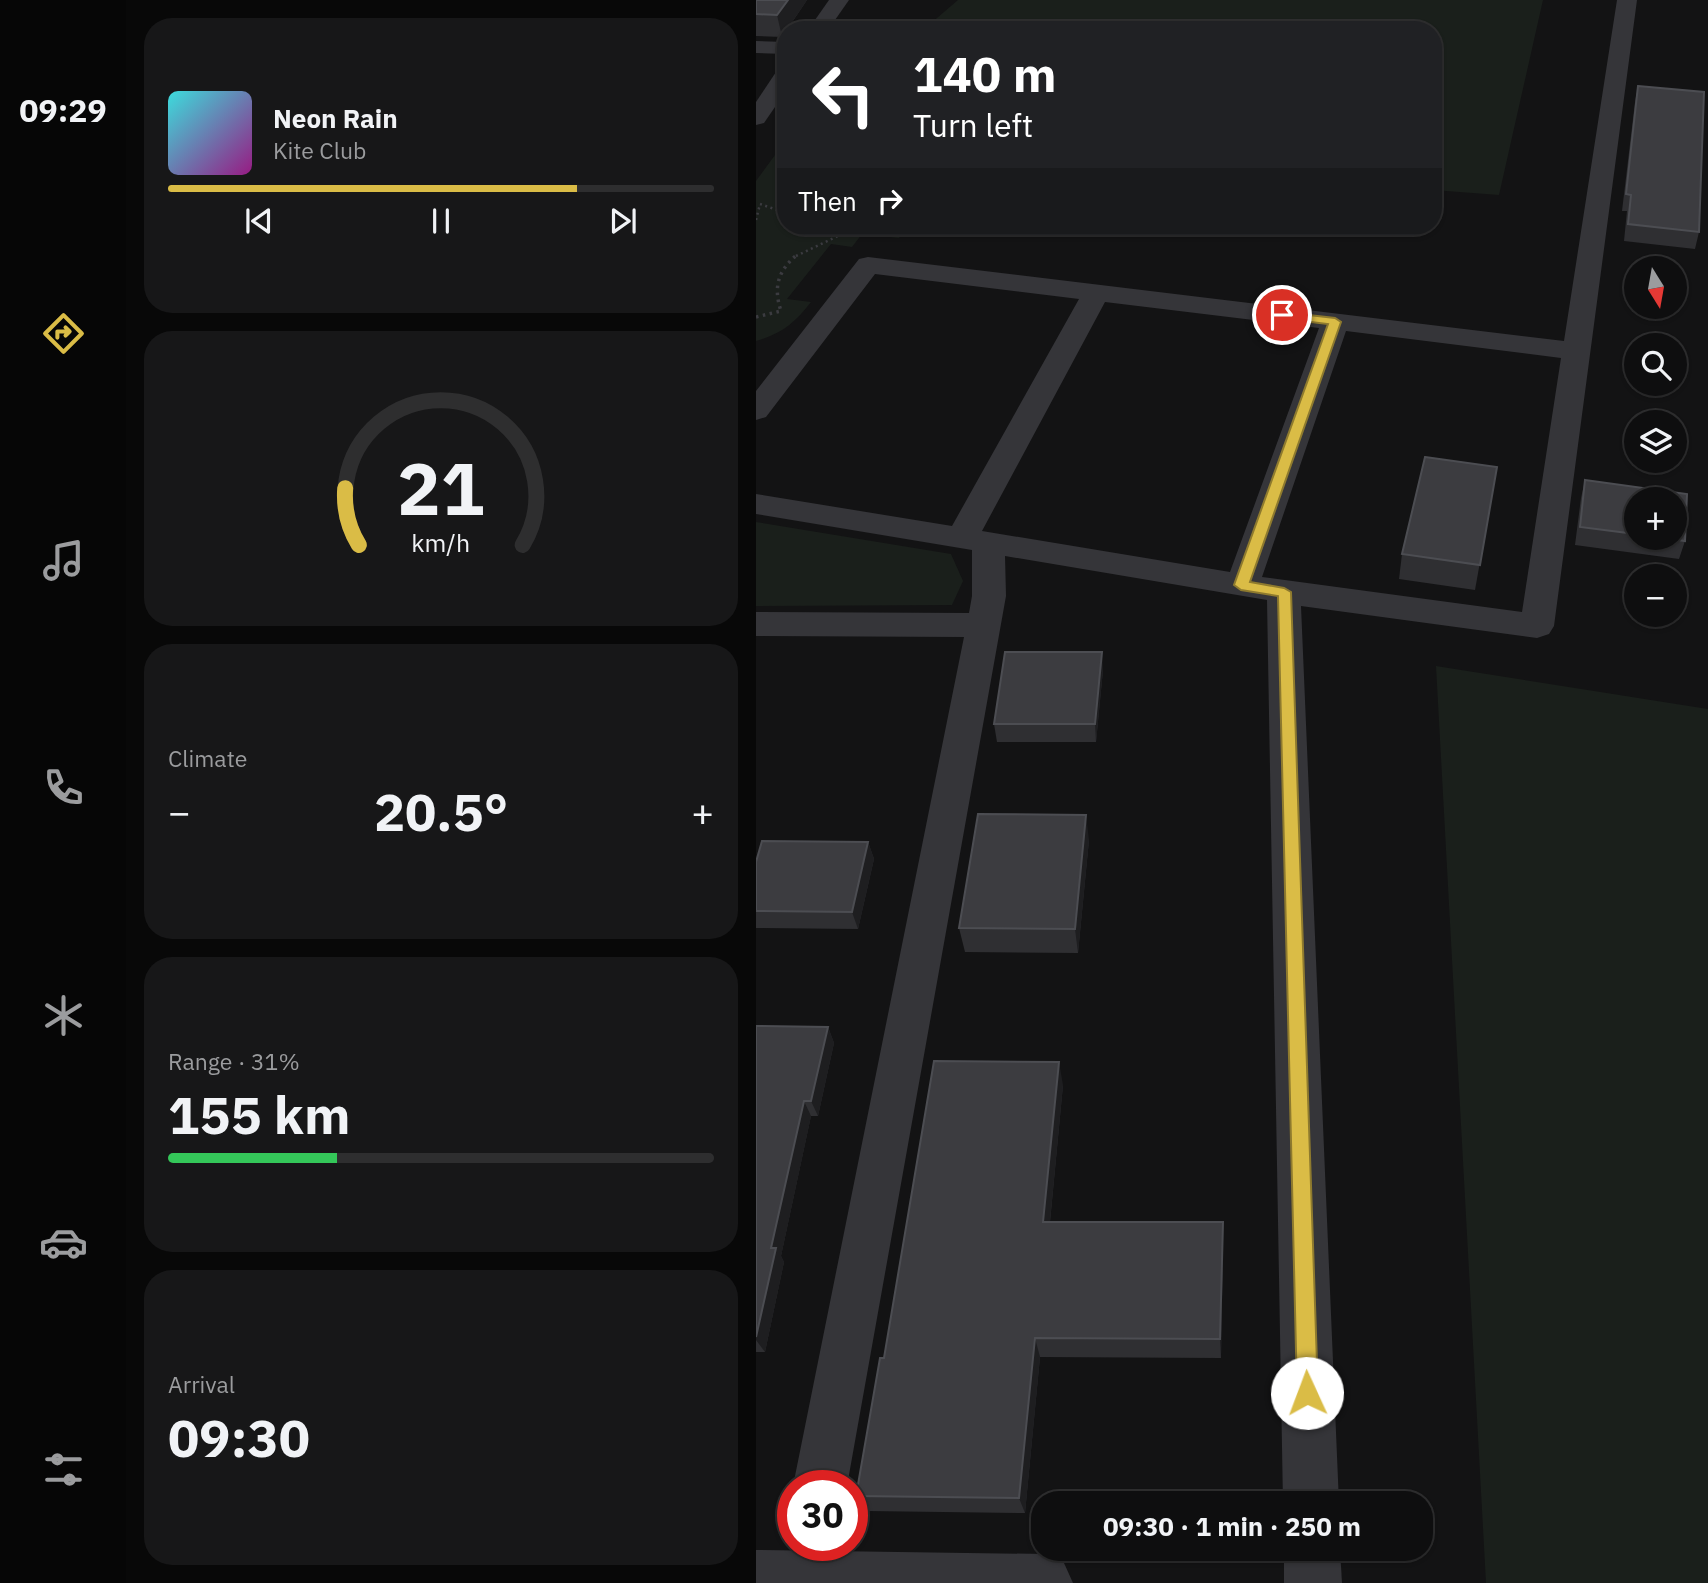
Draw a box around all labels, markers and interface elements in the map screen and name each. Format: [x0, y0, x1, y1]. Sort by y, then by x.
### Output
text: 140 m [913, 42, 1057, 105]
icon: left [798, 49, 889, 140]
text: 09:29 [19, 89, 107, 131]
text: Neon Rain [273, 101, 398, 135]
text: Turn left [913, 104, 1033, 146]
text: Kite Club [273, 135, 366, 165]
icon: right [871, 182, 909, 220]
text: Then [798, 184, 857, 218]
icon: previous [240, 202, 278, 240]
icon: pause [422, 202, 460, 240]
icon: next [604, 202, 642, 240]
north arrow [1624, 256, 1687, 318]
map controls [1624, 256, 1687, 627]
pin [1252, 285, 1312, 345]
icon: arrive [1263, 296, 1301, 334]
icon: directions [39, 309, 88, 358]
button: search [1624, 333, 1687, 396]
button: layers [1624, 410, 1687, 473]
text: 21 [397, 440, 485, 535]
button: + [1624, 487, 1687, 550]
text: km/h [412, 525, 470, 558]
icon: music [39, 536, 88, 585]
button: − [1624, 564, 1687, 627]
text: Climate [168, 743, 247, 773]
icon: phone [39, 763, 88, 812]
text: 20.5° [374, 778, 508, 845]
text: − [168, 787, 191, 836]
text: + [691, 787, 714, 836]
icon: climate [39, 991, 88, 1040]
text: Range · 31% [168, 1046, 300, 1076]
text: 155 km [168, 1081, 350, 1148]
icon: car [39, 1218, 88, 1267]
position arrow [1270, 1356, 1344, 1430]
text: Arrival [168, 1369, 235, 1399]
text: 09:30 [168, 1404, 310, 1471]
icon: filters [39, 1445, 88, 1494]
speed limit sign: 30 [777, 1470, 868, 1561]
text: 09:30 · 1 min · 250 m [1103, 1509, 1361, 1543]

